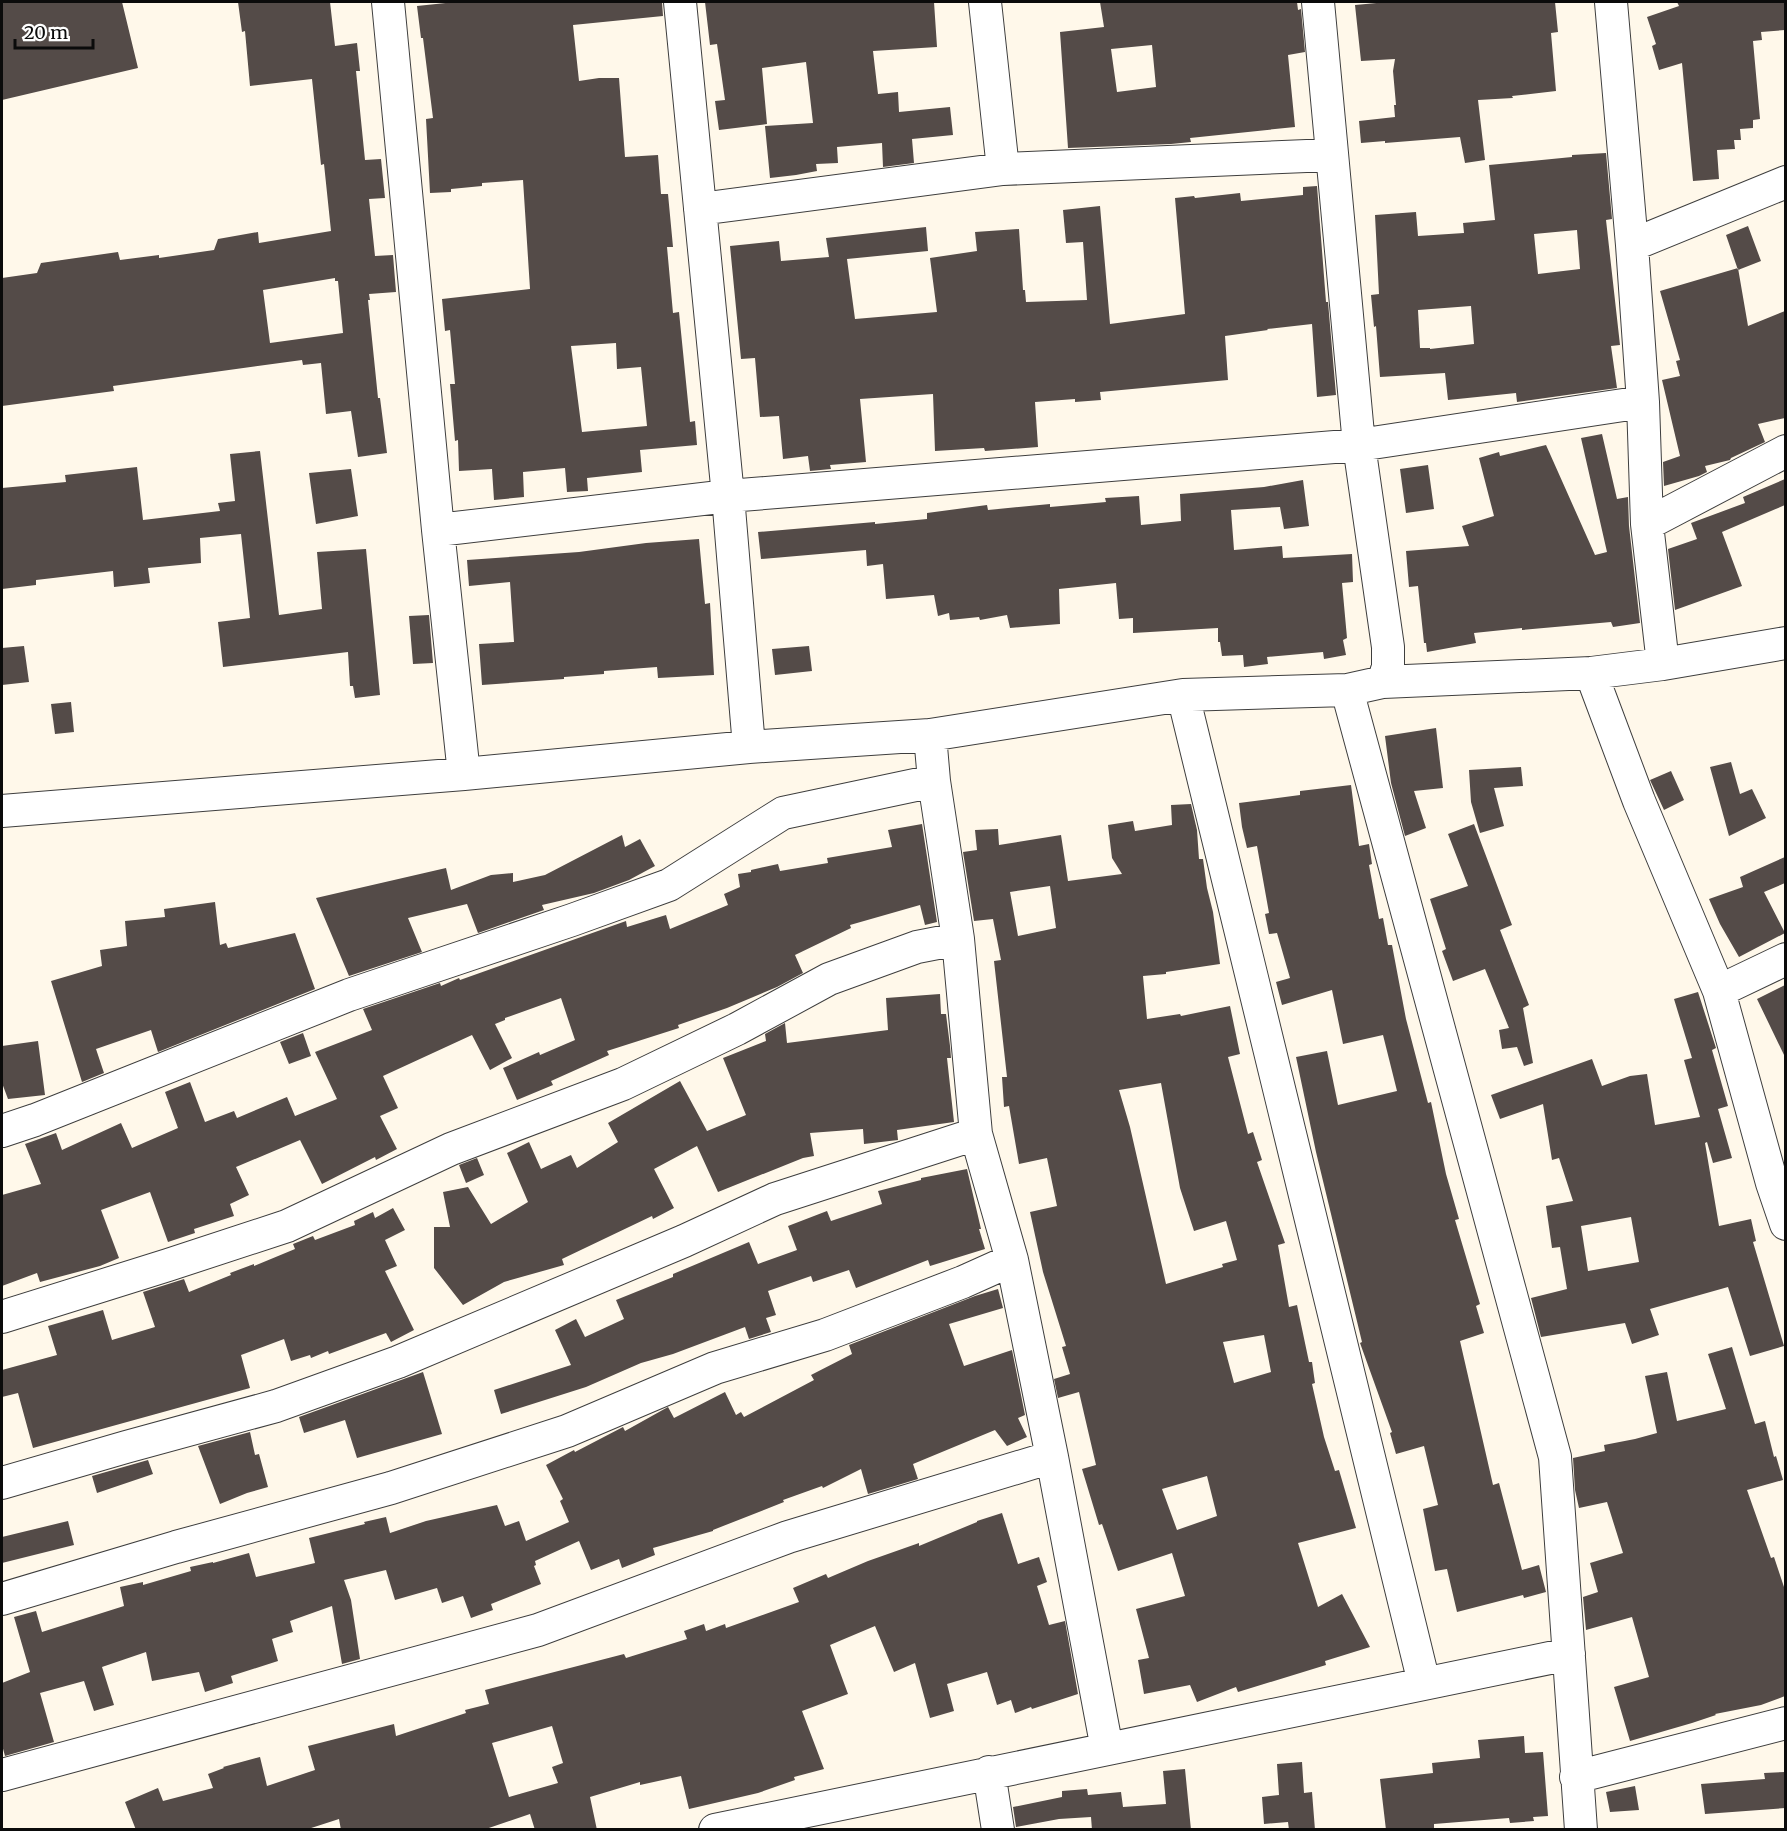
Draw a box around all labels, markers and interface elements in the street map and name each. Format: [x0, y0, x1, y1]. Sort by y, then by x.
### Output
scale bar [15, 12, 93, 50]
text: 20 m [24, 21, 68, 44]

